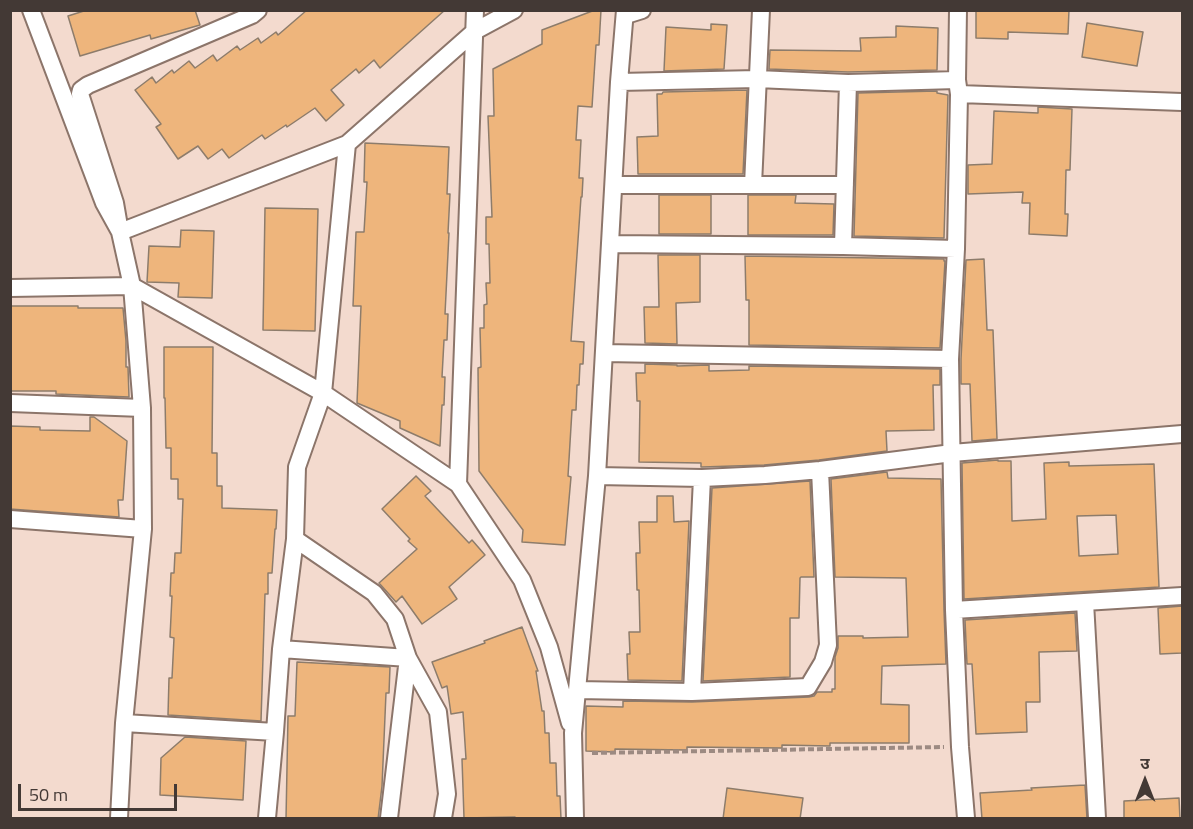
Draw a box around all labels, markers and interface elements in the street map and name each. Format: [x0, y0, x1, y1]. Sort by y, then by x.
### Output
north arrow [1115, 751, 1175, 811]
text: उ [1140, 751, 1150, 775]
scale bar [21, 772, 180, 810]
text: 50 m [29, 781, 68, 808]

